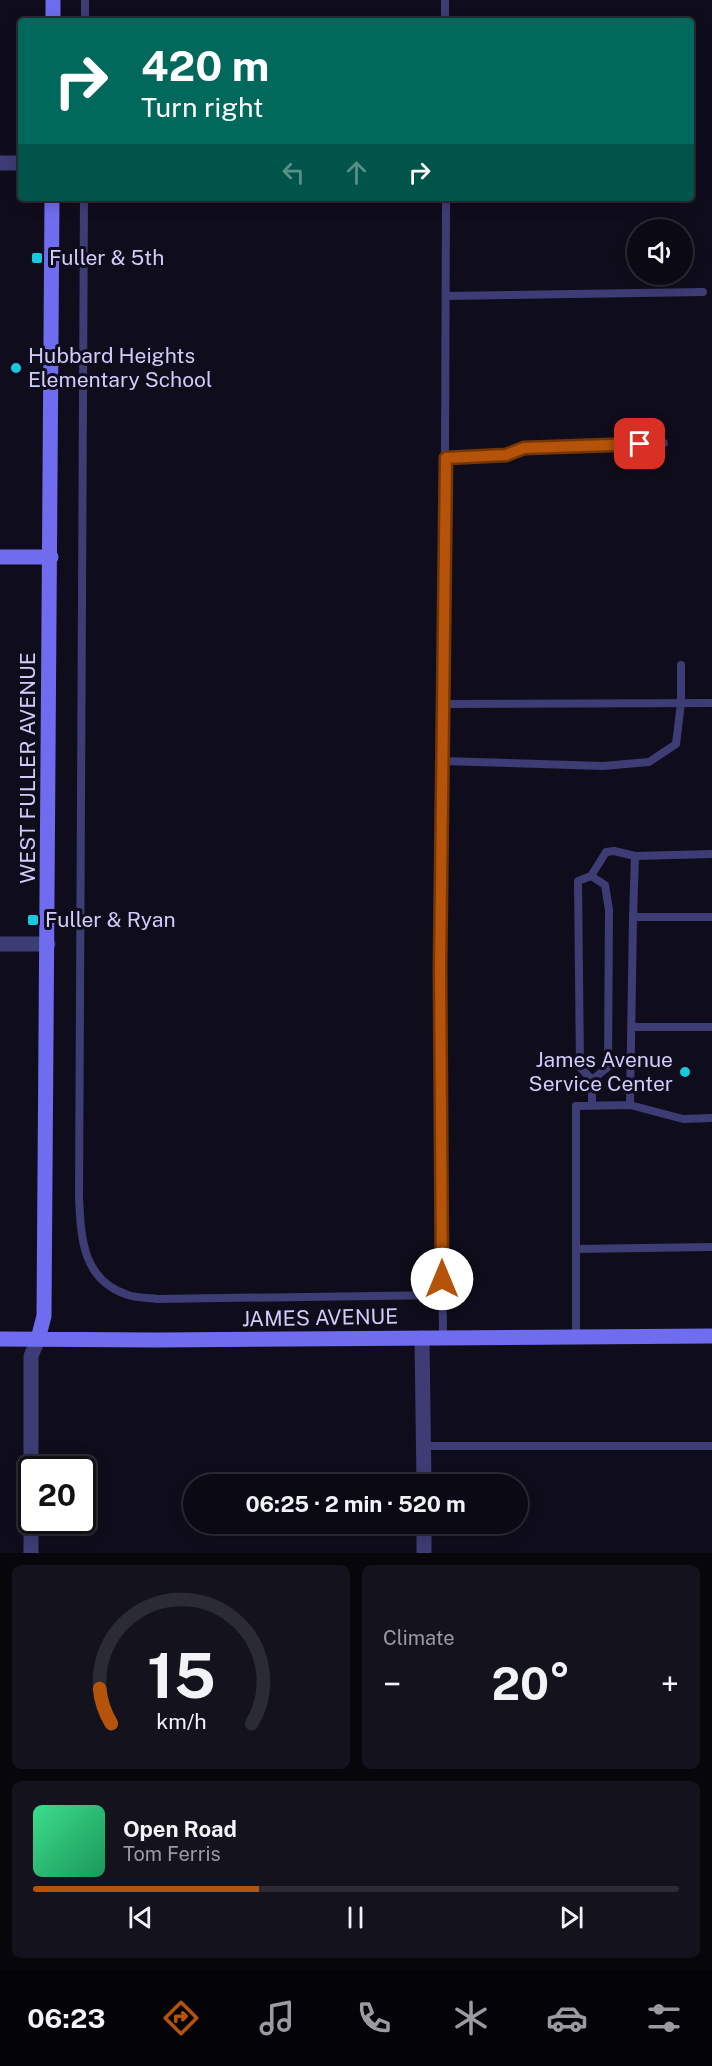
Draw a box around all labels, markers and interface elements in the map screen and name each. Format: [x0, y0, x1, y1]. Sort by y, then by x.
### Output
text: 420 m [141, 41, 269, 90]
icon: right [42, 42, 120, 120]
text: Turn right [141, 91, 264, 123]
icon: left [277, 156, 310, 189]
icon: ahead [340, 156, 373, 189]
icon: right [403, 156, 436, 189]
map controls [627, 219, 693, 285]
button: sound [627, 219, 693, 285]
place label: Fuller & 5th [49, 245, 164, 270]
marker: Fuller & 5th [30, 251, 44, 265]
place label: Hubbard Heights Elementary School [28, 343, 212, 392]
marker: Hubbard Heights Elementary School [9, 361, 23, 375]
pin [614, 418, 665, 469]
icon: arrive [623, 427, 656, 460]
street label: WEST FULLER AVENUE [15, 652, 40, 884]
place label: Fuller & Ryan [45, 907, 176, 932]
marker: Fuller & Ryan [26, 913, 40, 927]
place label: James Avenue Service Center [529, 1047, 673, 1096]
marker: James Avenue Service Center [678, 1065, 692, 1079]
position arrow [410, 1247, 474, 1311]
street label: JAMES AVENUE [242, 1304, 398, 1331]
speed limit sign: 20 [18, 1456, 96, 1534]
text: 06:25 · 2 min · 520 m [245, 1491, 466, 1517]
text: Climate [383, 1626, 455, 1650]
text: 15 [147, 1639, 215, 1712]
text: 20° [492, 1657, 570, 1710]
text: − [383, 1665, 401, 1703]
text: + [661, 1665, 679, 1703]
text: km/h [156, 1709, 206, 1734]
text: Open Road [123, 1816, 237, 1842]
text: Tom Ferris [123, 1842, 221, 1866]
icon: previous [124, 1901, 157, 1934]
icon: pause [339, 1901, 372, 1934]
icon: next [555, 1901, 588, 1934]
icon: directions [160, 1997, 202, 2039]
icon: music [256, 1997, 298, 2039]
icon: phone [353, 1997, 395, 2039]
icon: climate [450, 1997, 492, 2039]
icon: car [546, 1997, 588, 2039]
icon: filters [643, 1997, 685, 2039]
text: 06:23 [27, 2002, 105, 2034]

